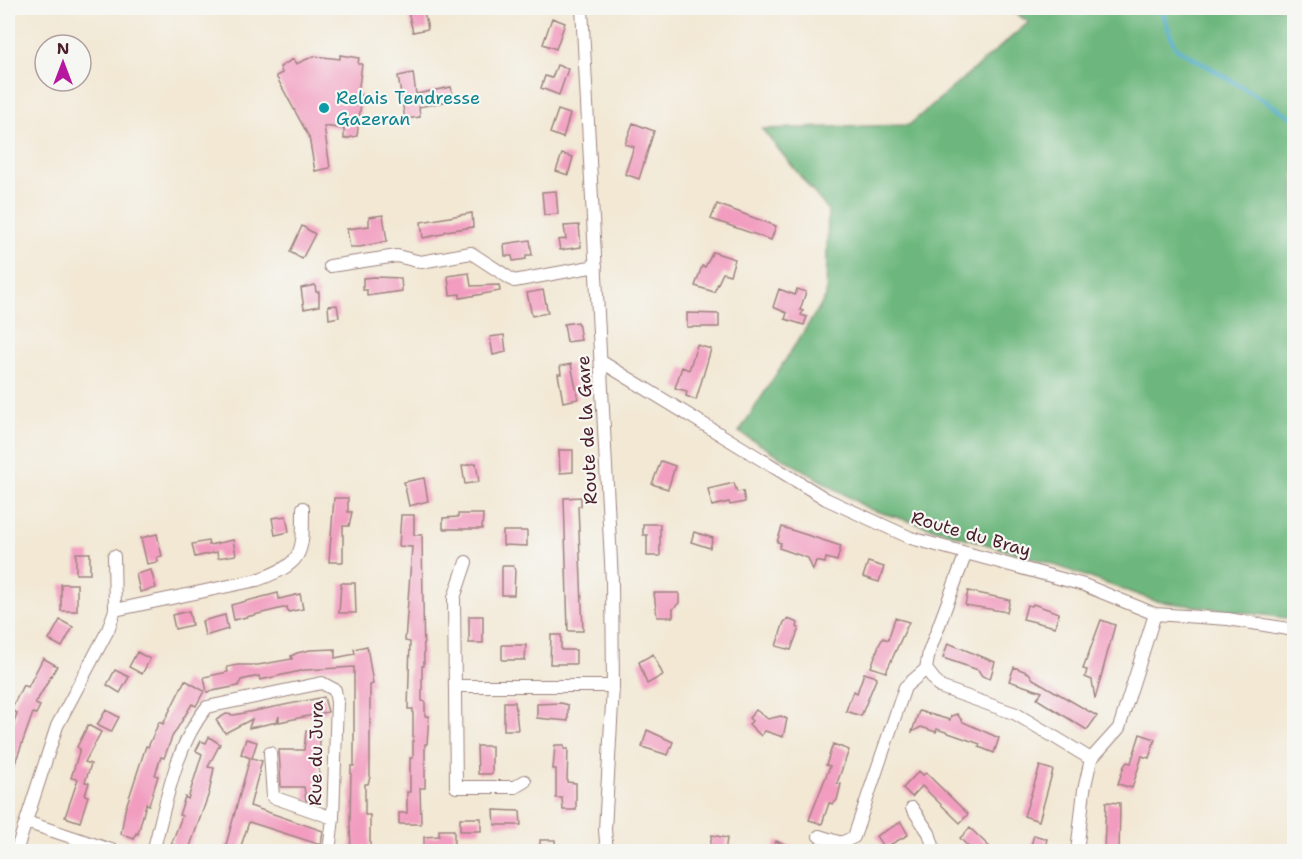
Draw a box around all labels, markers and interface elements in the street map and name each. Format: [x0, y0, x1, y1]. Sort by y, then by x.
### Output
north arrow [33, 33, 93, 93]
text: N [57, 38, 69, 59]
place label: Relais Tendresse Gazeran [336, 86, 480, 131]
marker: Relais Tendresse Gazeran [317, 101, 331, 115]
street label: Route de la Gare [571, 355, 603, 505]
street label: Route du Bray [908, 505, 1034, 563]
street label: Rue du Jura [303, 700, 329, 806]

